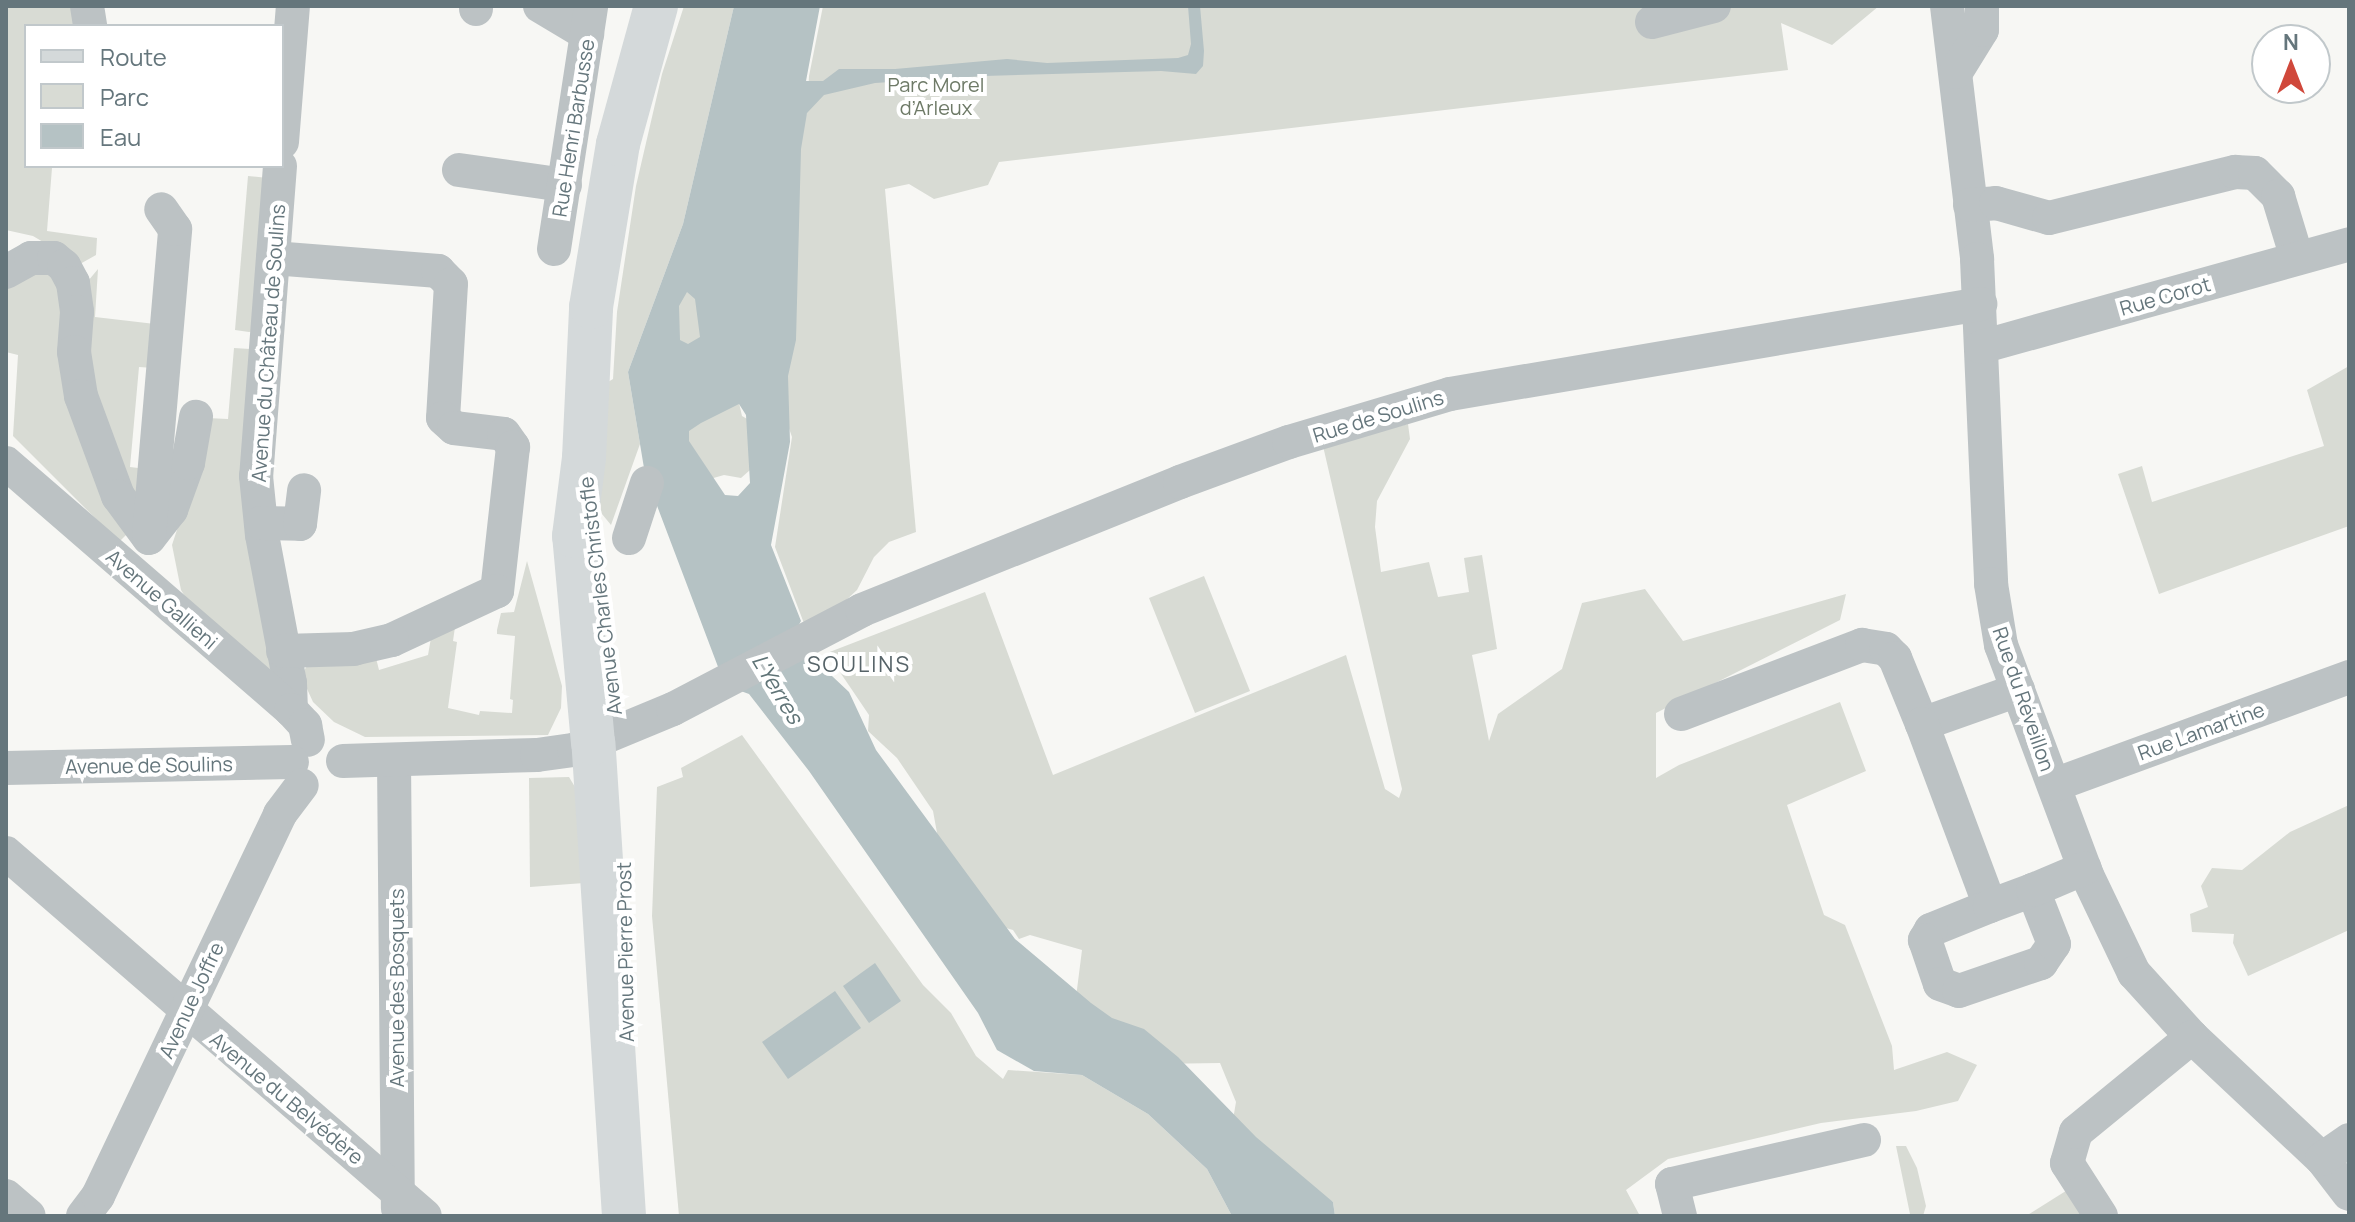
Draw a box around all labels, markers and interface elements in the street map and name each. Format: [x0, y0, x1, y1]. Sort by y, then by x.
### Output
legend [24, 24, 284, 168]
north arrow [2251, 24, 2331, 104]
text: N [2283, 27, 2299, 57]
street label: Rue Henri Barbusse [547, 37, 599, 219]
text: Route [100, 40, 167, 73]
park label: Parc Morel d’Arleux [888, 73, 984, 120]
text: Parc [100, 80, 149, 113]
text: Eau [100, 120, 141, 153]
street label: Avenue du Château de Soulins [246, 203, 290, 483]
street label: Rue Corot [2117, 272, 2213, 320]
street label: Rue de Soulins [1310, 385, 1446, 447]
street label: Avenue Charles Christofle [573, 475, 627, 717]
street label: Avenue Gallieni [101, 544, 223, 654]
street label: Rue du Réveillon [1988, 624, 2060, 774]
water label: L'Yerres [746, 649, 808, 729]
district label: SOULINS [807, 652, 911, 678]
street label: Rue Lamartine [2134, 697, 2268, 765]
street label: Avenue de Soulins [65, 752, 233, 778]
street label: Avenue Pierre Prost [611, 862, 639, 1042]
street label: Avenue des Bosquets [384, 889, 408, 1087]
street label: Avenue Joffre [154, 938, 228, 1062]
street label: Avenue du Belvédère [205, 1027, 369, 1169]

